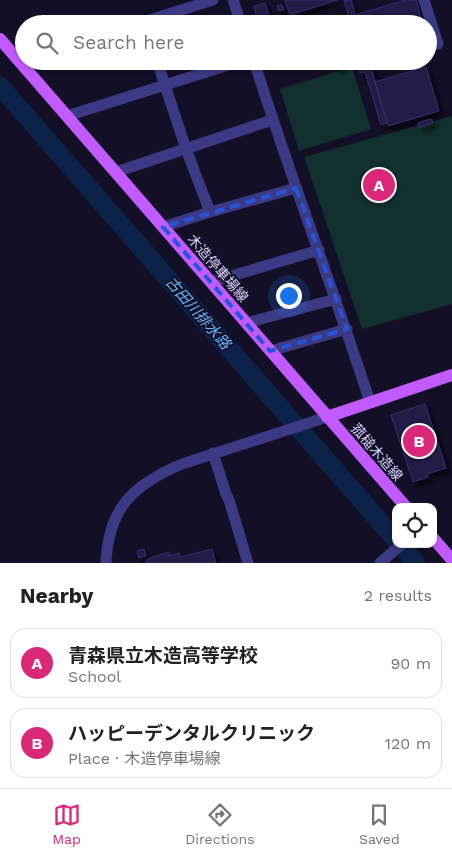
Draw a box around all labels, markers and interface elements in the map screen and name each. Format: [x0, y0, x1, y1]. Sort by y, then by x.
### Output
search box [15, 15, 437, 70]
icon: search [33, 29, 61, 57]
text: Search here [73, 31, 184, 54]
pin: A [363, 166, 395, 204]
street label: 木造停車場線 [184, 231, 252, 305]
water label: 古田川排水路 [162, 273, 236, 354]
your location [276, 283, 302, 309]
street label: 菰槌木造線 [348, 420, 406, 484]
pin: B [403, 422, 435, 460]
map controls [392, 503, 437, 548]
button: locate [392, 503, 437, 548]
text: Nearby [20, 583, 93, 608]
text: 2 results [364, 586, 432, 605]
text: 青森県立木造高等学校 [68, 644, 258, 667]
text: A [32, 654, 42, 673]
text: 90 m [390, 654, 431, 673]
text: School [68, 667, 121, 686]
text: ハッピーデンタルクリニック [68, 722, 315, 745]
text: B [32, 734, 42, 753]
text: 120 m [385, 734, 431, 753]
text: Place · 木造停車場線 [68, 749, 220, 768]
tab: Map [52, 801, 81, 847]
tab: Directions [185, 801, 255, 847]
tab: Saved [359, 801, 400, 847]

